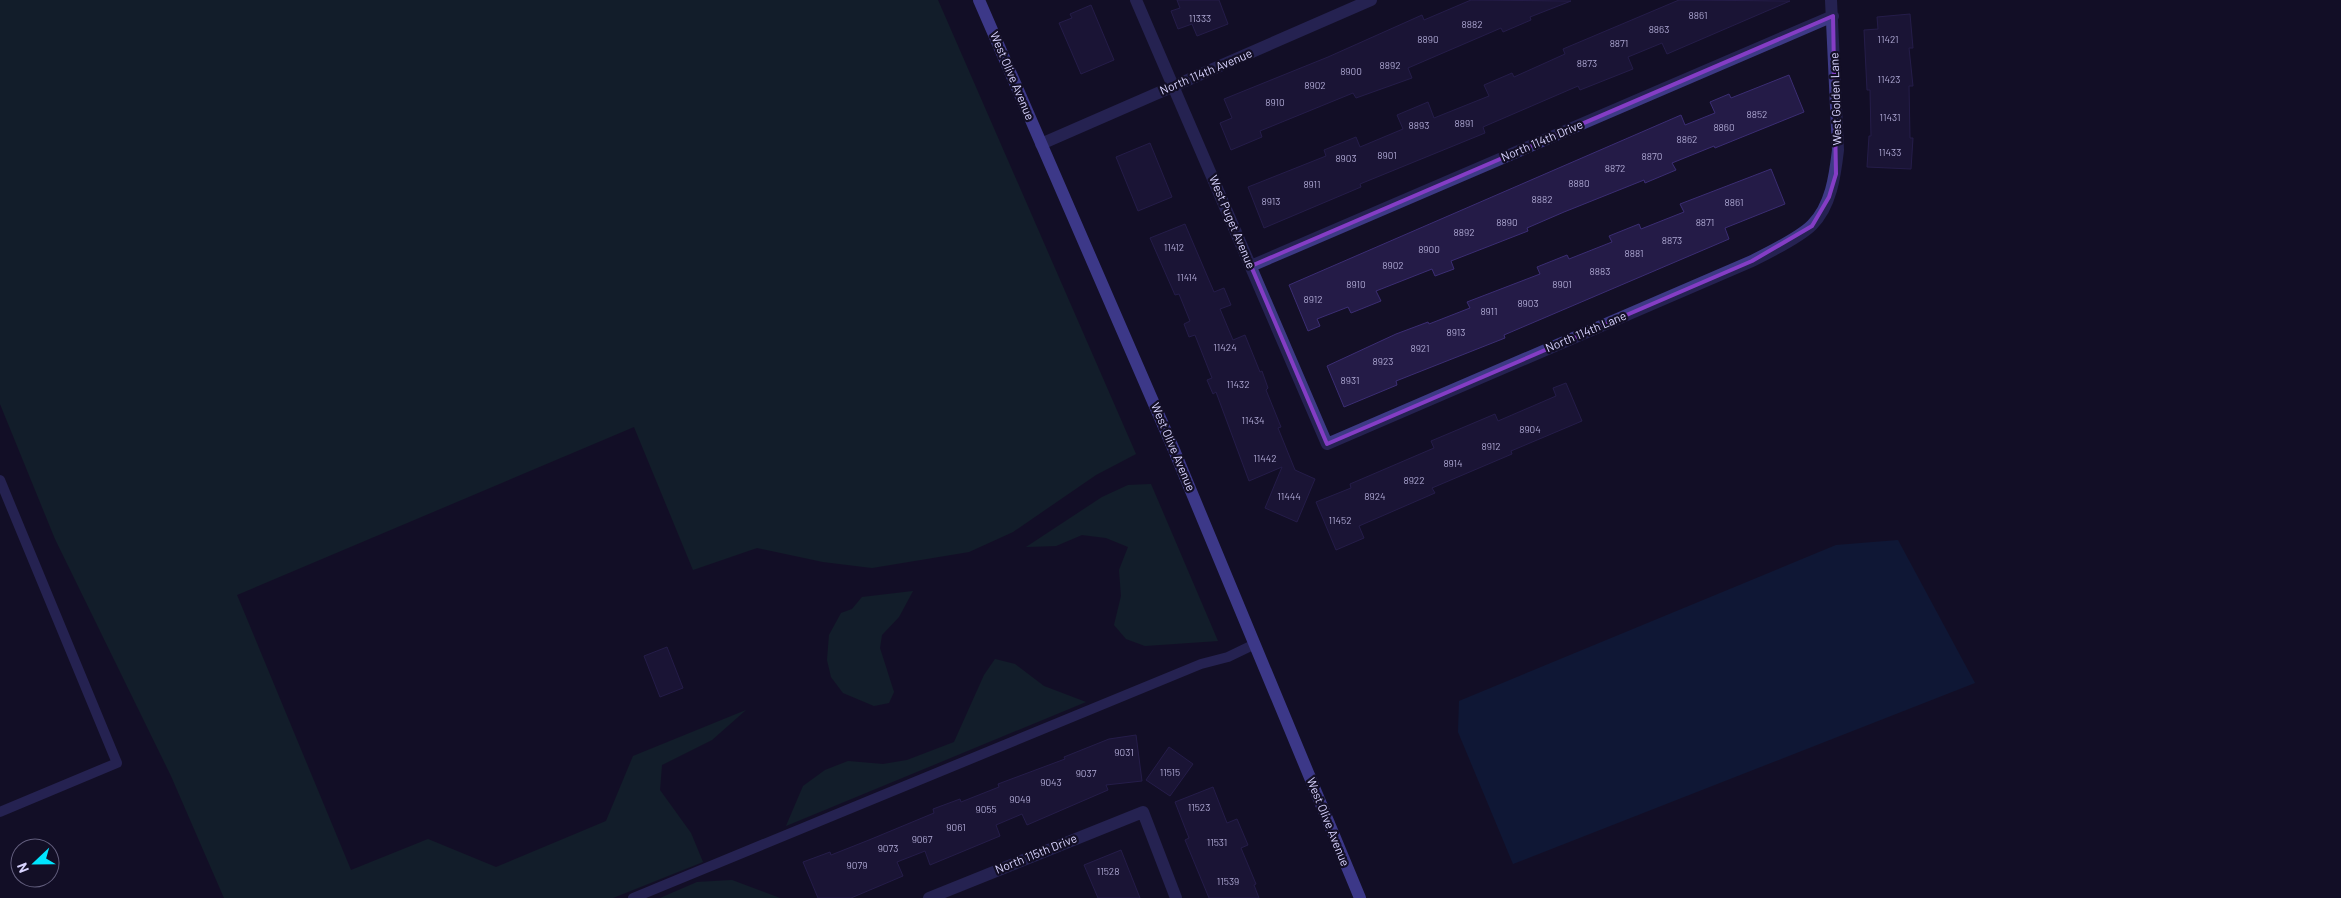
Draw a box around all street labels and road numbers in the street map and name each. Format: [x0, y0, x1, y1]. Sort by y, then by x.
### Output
street label: West Olive Avenue [988, 29, 1038, 122]
street label: North 114th Avenue [1157, 45, 1254, 97]
street label: West Golden Lane [1826, 52, 1844, 146]
street label: North 114th Drive [1499, 117, 1585, 164]
street label: West Puget Avenue [1207, 173, 1259, 270]
street label: North 114th Lane [1543, 308, 1628, 354]
street label: West Olive Avenue [1149, 400, 1199, 493]
street label: West Olive Avenue [1305, 775, 1353, 868]
street label: North 115th Drive [993, 830, 1079, 876]

